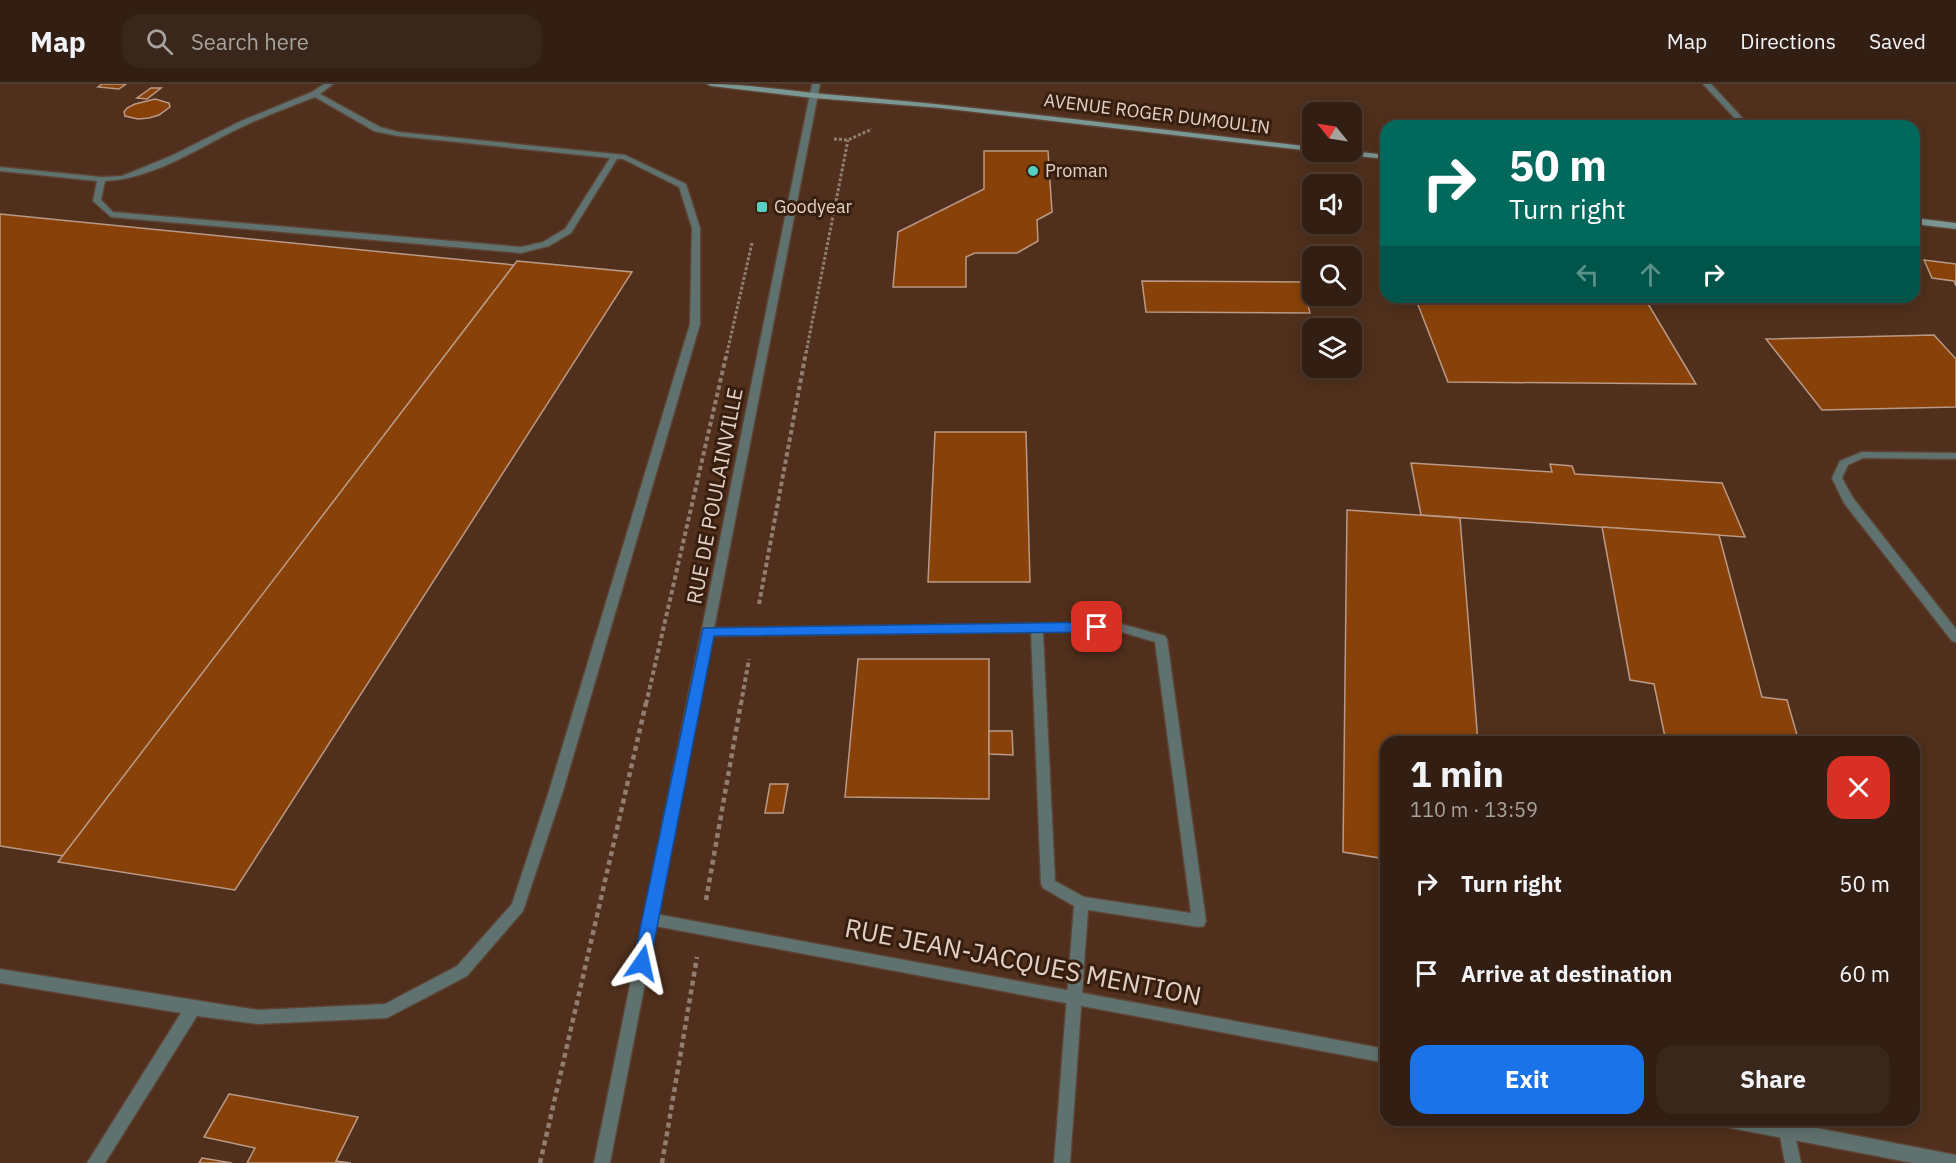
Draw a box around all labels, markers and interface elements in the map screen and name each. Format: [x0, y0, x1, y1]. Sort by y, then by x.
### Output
search box [122, 14, 542, 68]
text: Map [30, 23, 86, 60]
icon: search [143, 25, 176, 58]
text: Search here [191, 27, 309, 56]
text: Map [1667, 27, 1707, 55]
text: Directions [1740, 27, 1836, 55]
text: Saved [1869, 27, 1926, 55]
street label: AVENUE ROGER DUMOULIN [1043, 88, 1271, 139]
north arrow [1302, 102, 1362, 162]
map controls [1302, 102, 1362, 378]
text: 50 m [1509, 138, 1607, 193]
icon: right [1410, 144, 1488, 222]
place label: Proman [1045, 159, 1108, 182]
marker: Proman [1026, 164, 1040, 178]
button: sound [1302, 174, 1362, 234]
text: Turn right [1509, 191, 1626, 226]
place label: Goodyear [774, 195, 852, 218]
marker: Goodyear [755, 200, 769, 214]
button: search [1302, 246, 1362, 306]
icon: left [1571, 258, 1604, 291]
icon: ahead [1634, 258, 1667, 291]
icon: right [1697, 258, 1730, 291]
button: layers [1302, 318, 1362, 378]
street label: RUE DE POULAINVILLE [679, 385, 749, 606]
pin [1071, 601, 1122, 652]
icon: arrive [1080, 610, 1113, 643]
text: 1 min [1410, 750, 1504, 797]
button: close [1827, 756, 1890, 819]
text: 110 m · 13:59 [1410, 796, 1538, 823]
icon: right [1410, 867, 1443, 900]
text: Turn right [1461, 869, 1562, 898]
text: 50 m [1839, 869, 1890, 898]
street label: RUE JEAN-JACQUES MENTION [842, 910, 1204, 1012]
position arrow [610, 931, 674, 995]
icon: arrive [1410, 957, 1443, 990]
text: Arrive at destination [1461, 959, 1672, 988]
text: 60 m [1839, 959, 1890, 988]
button: Exit [1410, 1045, 1644, 1114]
button: Share [1656, 1045, 1890, 1114]

